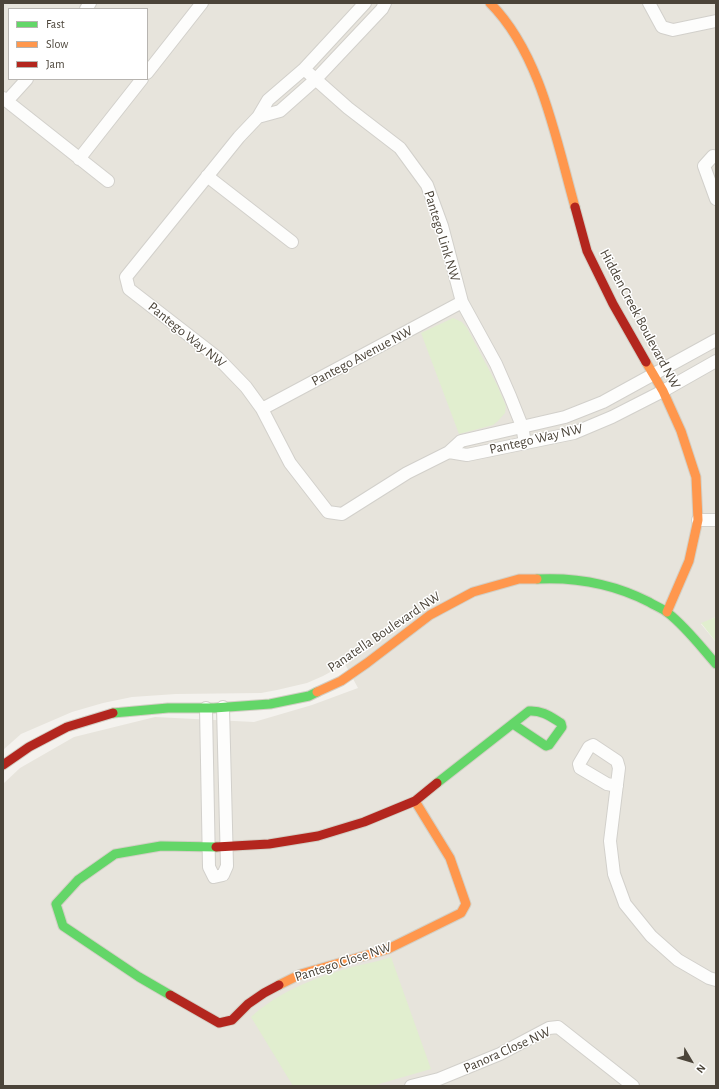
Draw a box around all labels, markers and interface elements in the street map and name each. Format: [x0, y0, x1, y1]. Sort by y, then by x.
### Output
legend [8, 8, 148, 80]
text: Fast [46, 18, 65, 30]
text: Slow [46, 38, 68, 50]
text: Jam [46, 58, 65, 70]
street label: Pantego Link NW [420, 189, 464, 283]
street label: Hidden Creek Boulevard NW [596, 246, 684, 392]
street label: Pantego Way NW [145, 299, 229, 371]
street label: Pantego Avenue NW [309, 322, 415, 390]
street label: Pantego Way NW [488, 420, 584, 458]
street label: Panatella Boulevard NW [324, 588, 444, 676]
street label: Pantego Close NW [293, 938, 393, 986]
street label: Panora Close NW [461, 1023, 553, 1077]
north arrow [671, 1041, 711, 1081]
text: N [694, 1062, 708, 1075]

